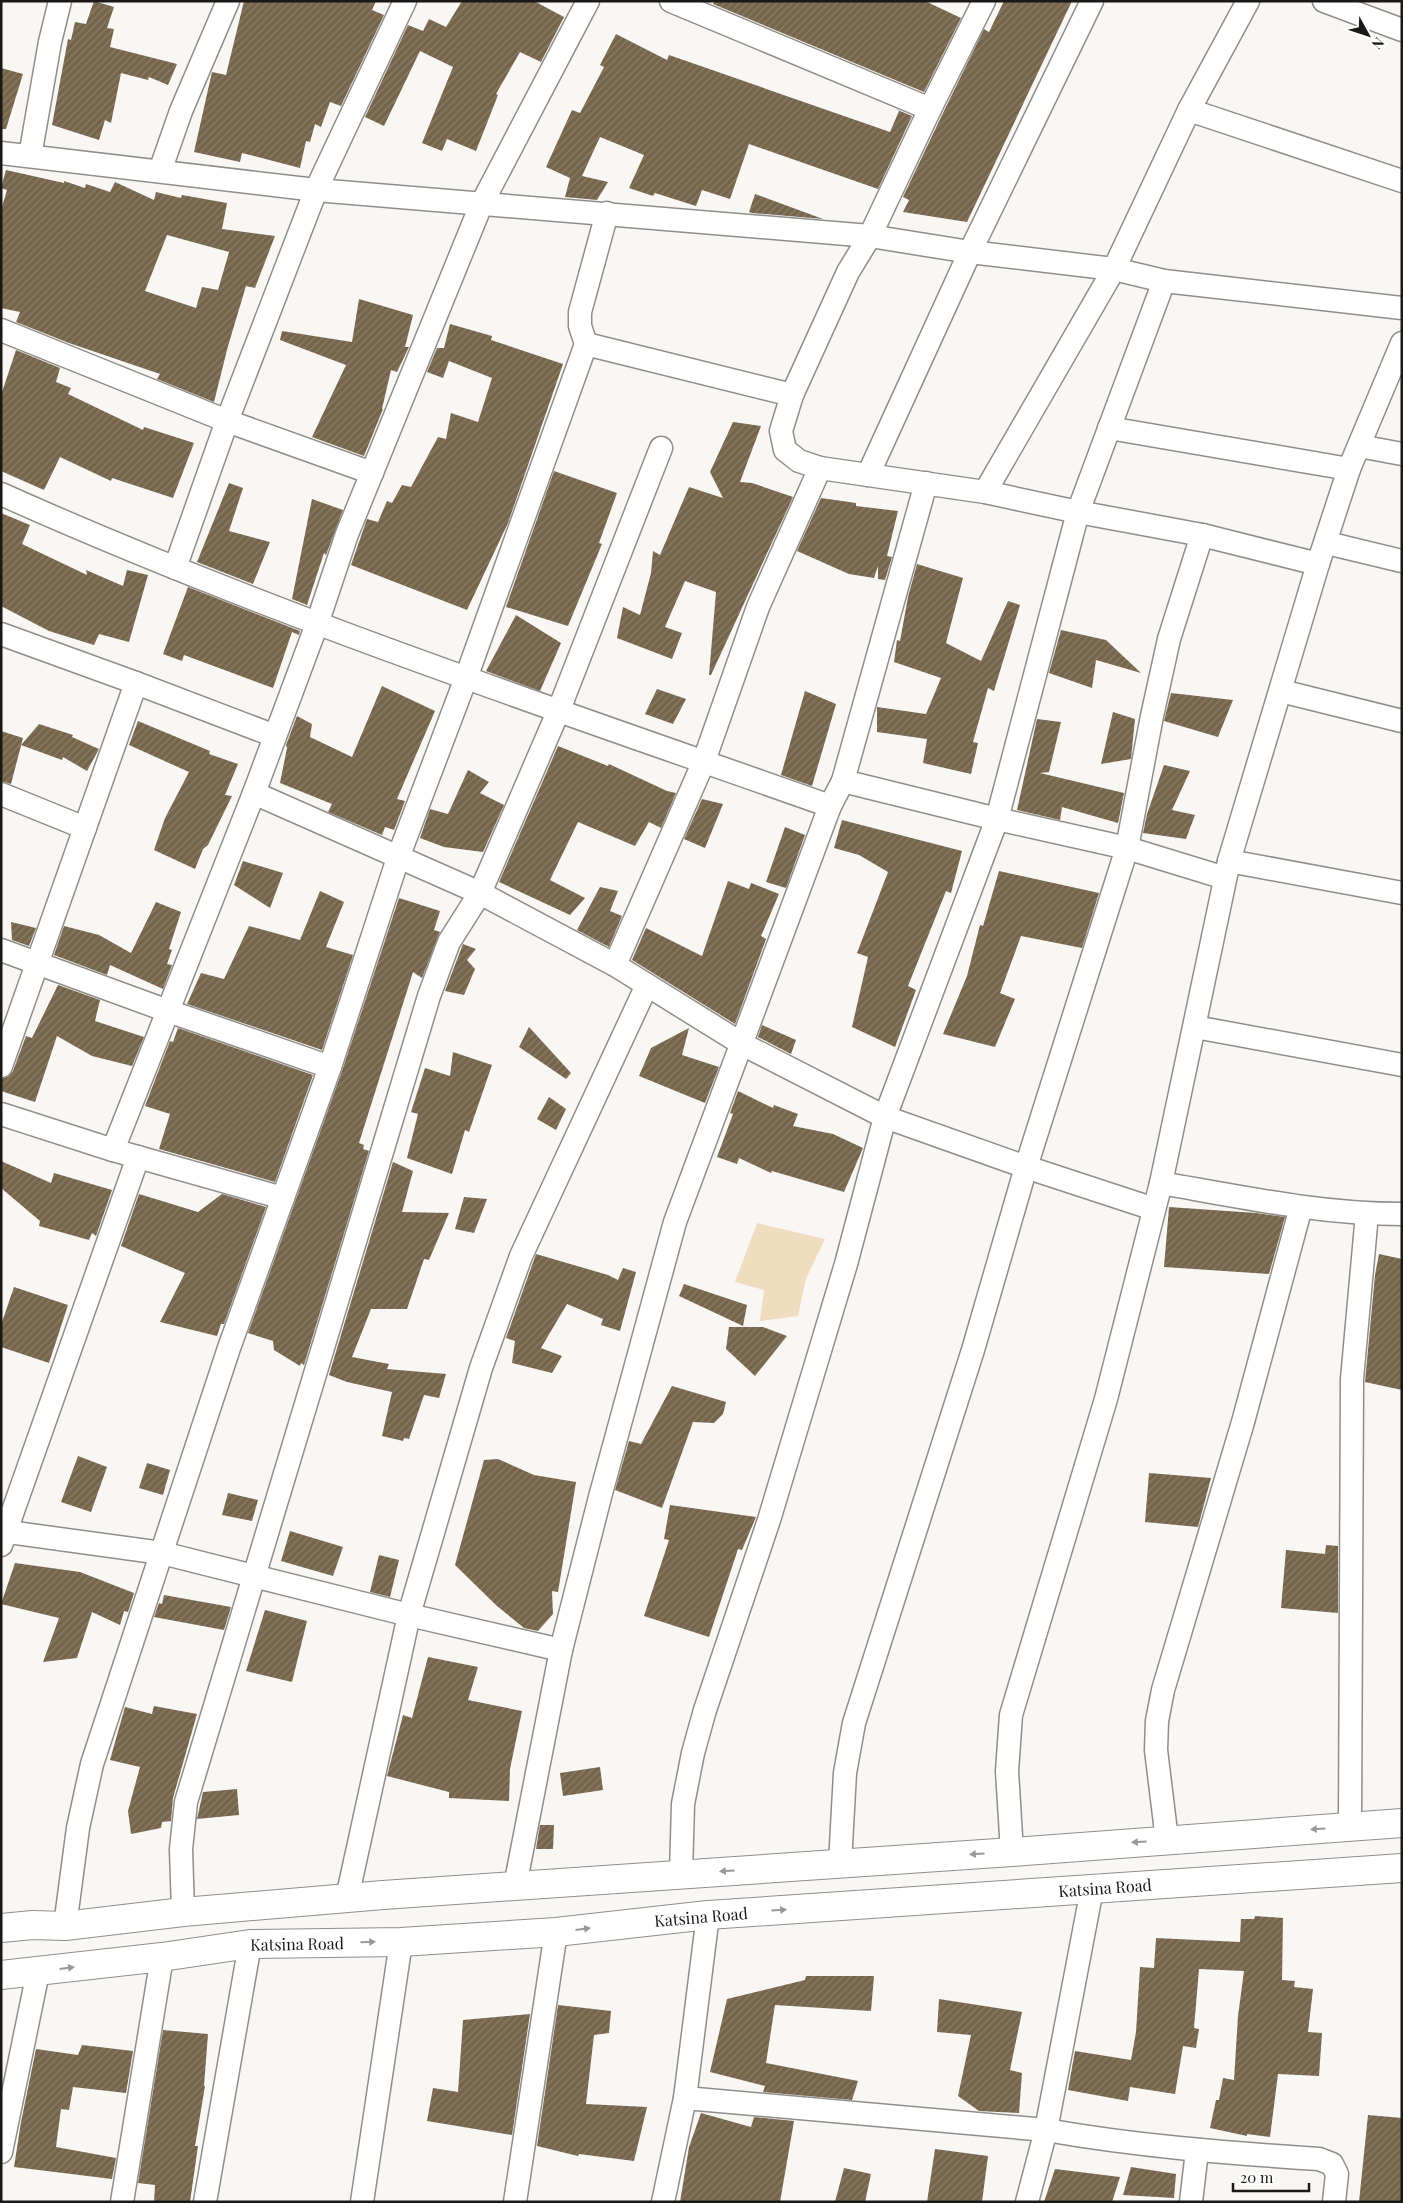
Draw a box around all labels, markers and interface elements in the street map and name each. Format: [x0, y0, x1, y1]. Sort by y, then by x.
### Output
north arrow [1343, 10, 1393, 60]
text: N [1368, 34, 1389, 54]
one-way arrow [1310, 1825, 1326, 1833]
one-way arrow [1130, 1839, 1146, 1847]
one-way arrow [968, 1851, 984, 1859]
one-way arrow [719, 1868, 735, 1876]
street label: Katsina Road [1058, 1874, 1152, 1901]
street label: Katsina Road [653, 1902, 749, 1931]
one-way arrow [771, 1906, 787, 1914]
one-way arrow [575, 1925, 591, 1933]
street label: Katsina Road [250, 1932, 344, 1955]
one-way arrow [360, 1938, 376, 1946]
one-way arrow [59, 1964, 75, 1972]
scale bar [1233, 2160, 1309, 2192]
text: 20 m [1240, 2167, 1274, 2187]

